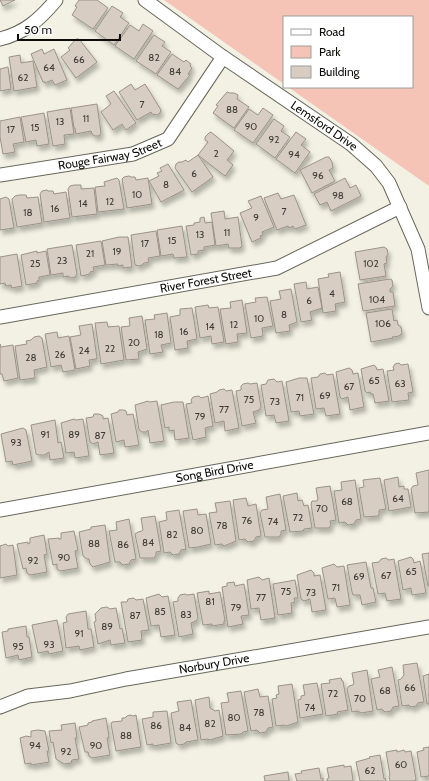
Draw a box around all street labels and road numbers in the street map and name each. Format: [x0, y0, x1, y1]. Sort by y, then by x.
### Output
street label: Lemsford Drive [288, 97, 361, 154]
street label: Rouge Fairway Street [57, 135, 164, 173]
street label: River Forest Street [159, 265, 253, 296]
street label: Song Bird Drive [174, 457, 255, 485]
street label: Norbury Drive [178, 650, 250, 677]

